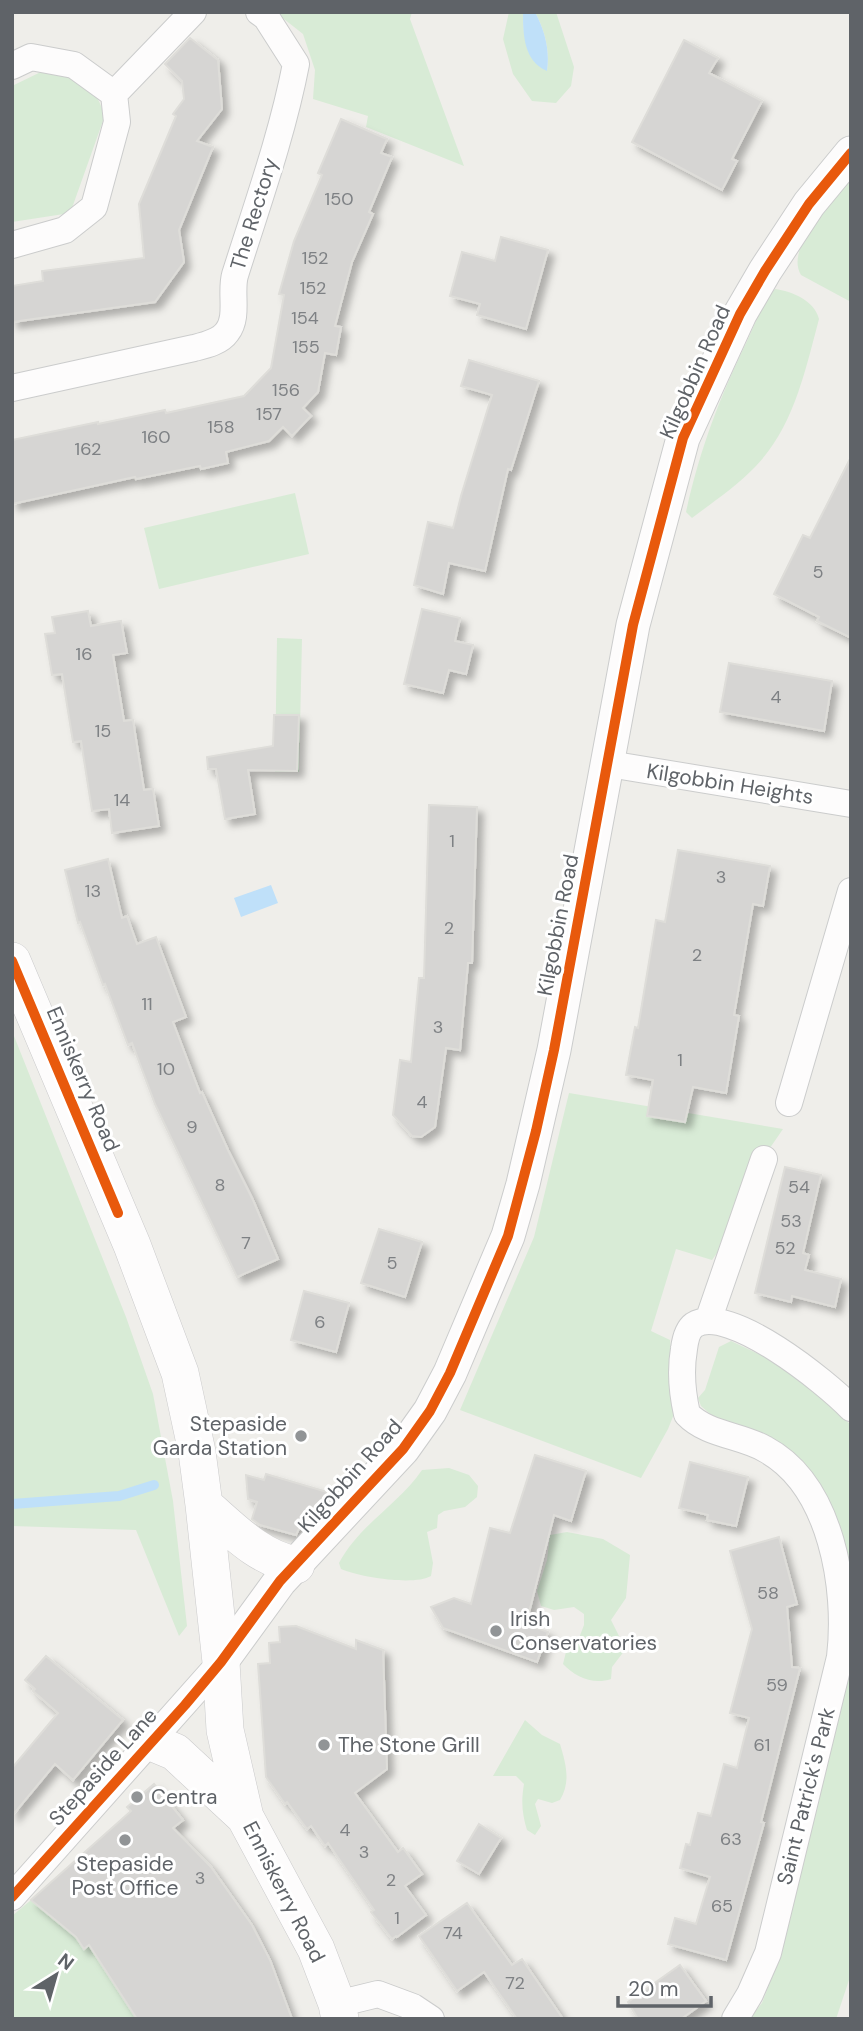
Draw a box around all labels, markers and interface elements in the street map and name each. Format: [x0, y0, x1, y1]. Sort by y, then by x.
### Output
street label: The Rectory [224, 154, 285, 274]
house number: 150 [325, 187, 353, 211]
house number: 152 [302, 246, 328, 270]
house number: 152 [300, 276, 326, 300]
street label: Kilgobbin Road [653, 301, 737, 443]
house number: 154 [291, 306, 319, 330]
house number: 155 [292, 335, 320, 359]
house number: 156 [272, 378, 300, 402]
house number: 157 [256, 402, 282, 426]
house number: 158 [207, 415, 235, 439]
house number: 160 [141, 425, 171, 449]
house number: 162 [75, 437, 101, 461]
house number: 5 [813, 560, 823, 584]
house number: 16 [76, 642, 92, 666]
house number: 4 [771, 685, 782, 709]
house number: 15 [95, 719, 111, 743]
street label: Kilgobbin Heights [645, 757, 815, 811]
house number: 14 [114, 788, 130, 812]
house number: 1 [449, 829, 455, 853]
street label: Kilgobbin Road [531, 852, 585, 998]
house number: 3 [716, 865, 726, 889]
house number: 13 [85, 879, 101, 903]
house number: 2 [444, 916, 454, 940]
house number: 2 [692, 943, 702, 967]
house number: 11 [141, 992, 153, 1016]
street label: Enniskerry Road [40, 1002, 126, 1156]
house number: 3 [433, 1015, 443, 1039]
house number: 1 [677, 1048, 683, 1072]
house number: 10 [157, 1057, 175, 1081]
house number: 4 [417, 1090, 428, 1114]
house number: 9 [186, 1115, 198, 1139]
house number: 8 [215, 1173, 225, 1197]
house number: 54 [788, 1175, 810, 1199]
house number: 53 [780, 1209, 802, 1233]
house number: 7 [241, 1231, 251, 1255]
house number: 52 [774, 1236, 796, 1260]
house number: 5 [387, 1251, 397, 1275]
house number: 6 [314, 1310, 326, 1334]
place label: Stepaside Garda Station [153, 1410, 287, 1462]
street label: Kilgobbin Road [292, 1413, 408, 1539]
marker: Stepaside Garda Station [293, 1428, 309, 1444]
house number: 58 [757, 1581, 779, 1605]
place label: Irish Conservatories [510, 1605, 657, 1657]
marker: Irish Conservatories [488, 1623, 504, 1639]
house number: 59 [766, 1673, 788, 1697]
street label: Stepaside Lane [43, 1702, 163, 1832]
street label: Saint Patrick's Park [770, 1704, 842, 1888]
place label: The Stone Grill [338, 1731, 480, 1759]
house number: 61 [754, 1733, 770, 1757]
marker: The Stone Grill [316, 1737, 332, 1753]
place label: Centra [151, 1783, 217, 1811]
marker: Centra [129, 1789, 145, 1805]
street label: Enniskerry Road [236, 1817, 332, 1967]
house number: 4 [340, 1818, 351, 1842]
house number: 63 [720, 1827, 742, 1851]
marker: Stepaside Post Office [117, 1832, 133, 1848]
house number: 3 [359, 1840, 369, 1864]
place label: Stepaside Post Office [71, 1850, 179, 1902]
house number: 3 [195, 1866, 205, 1890]
house number: 2 [386, 1868, 396, 1892]
house number: 65 [711, 1894, 733, 1918]
house number: 1 [394, 1906, 400, 1930]
house number: 74 [443, 1921, 463, 1945]
north arrow [21, 1940, 91, 2010]
text: N [53, 1948, 79, 1976]
scale bar [618, 1965, 711, 2009]
house number: 72 [505, 1971, 525, 1995]
text: 20 m [628, 1975, 679, 2003]

